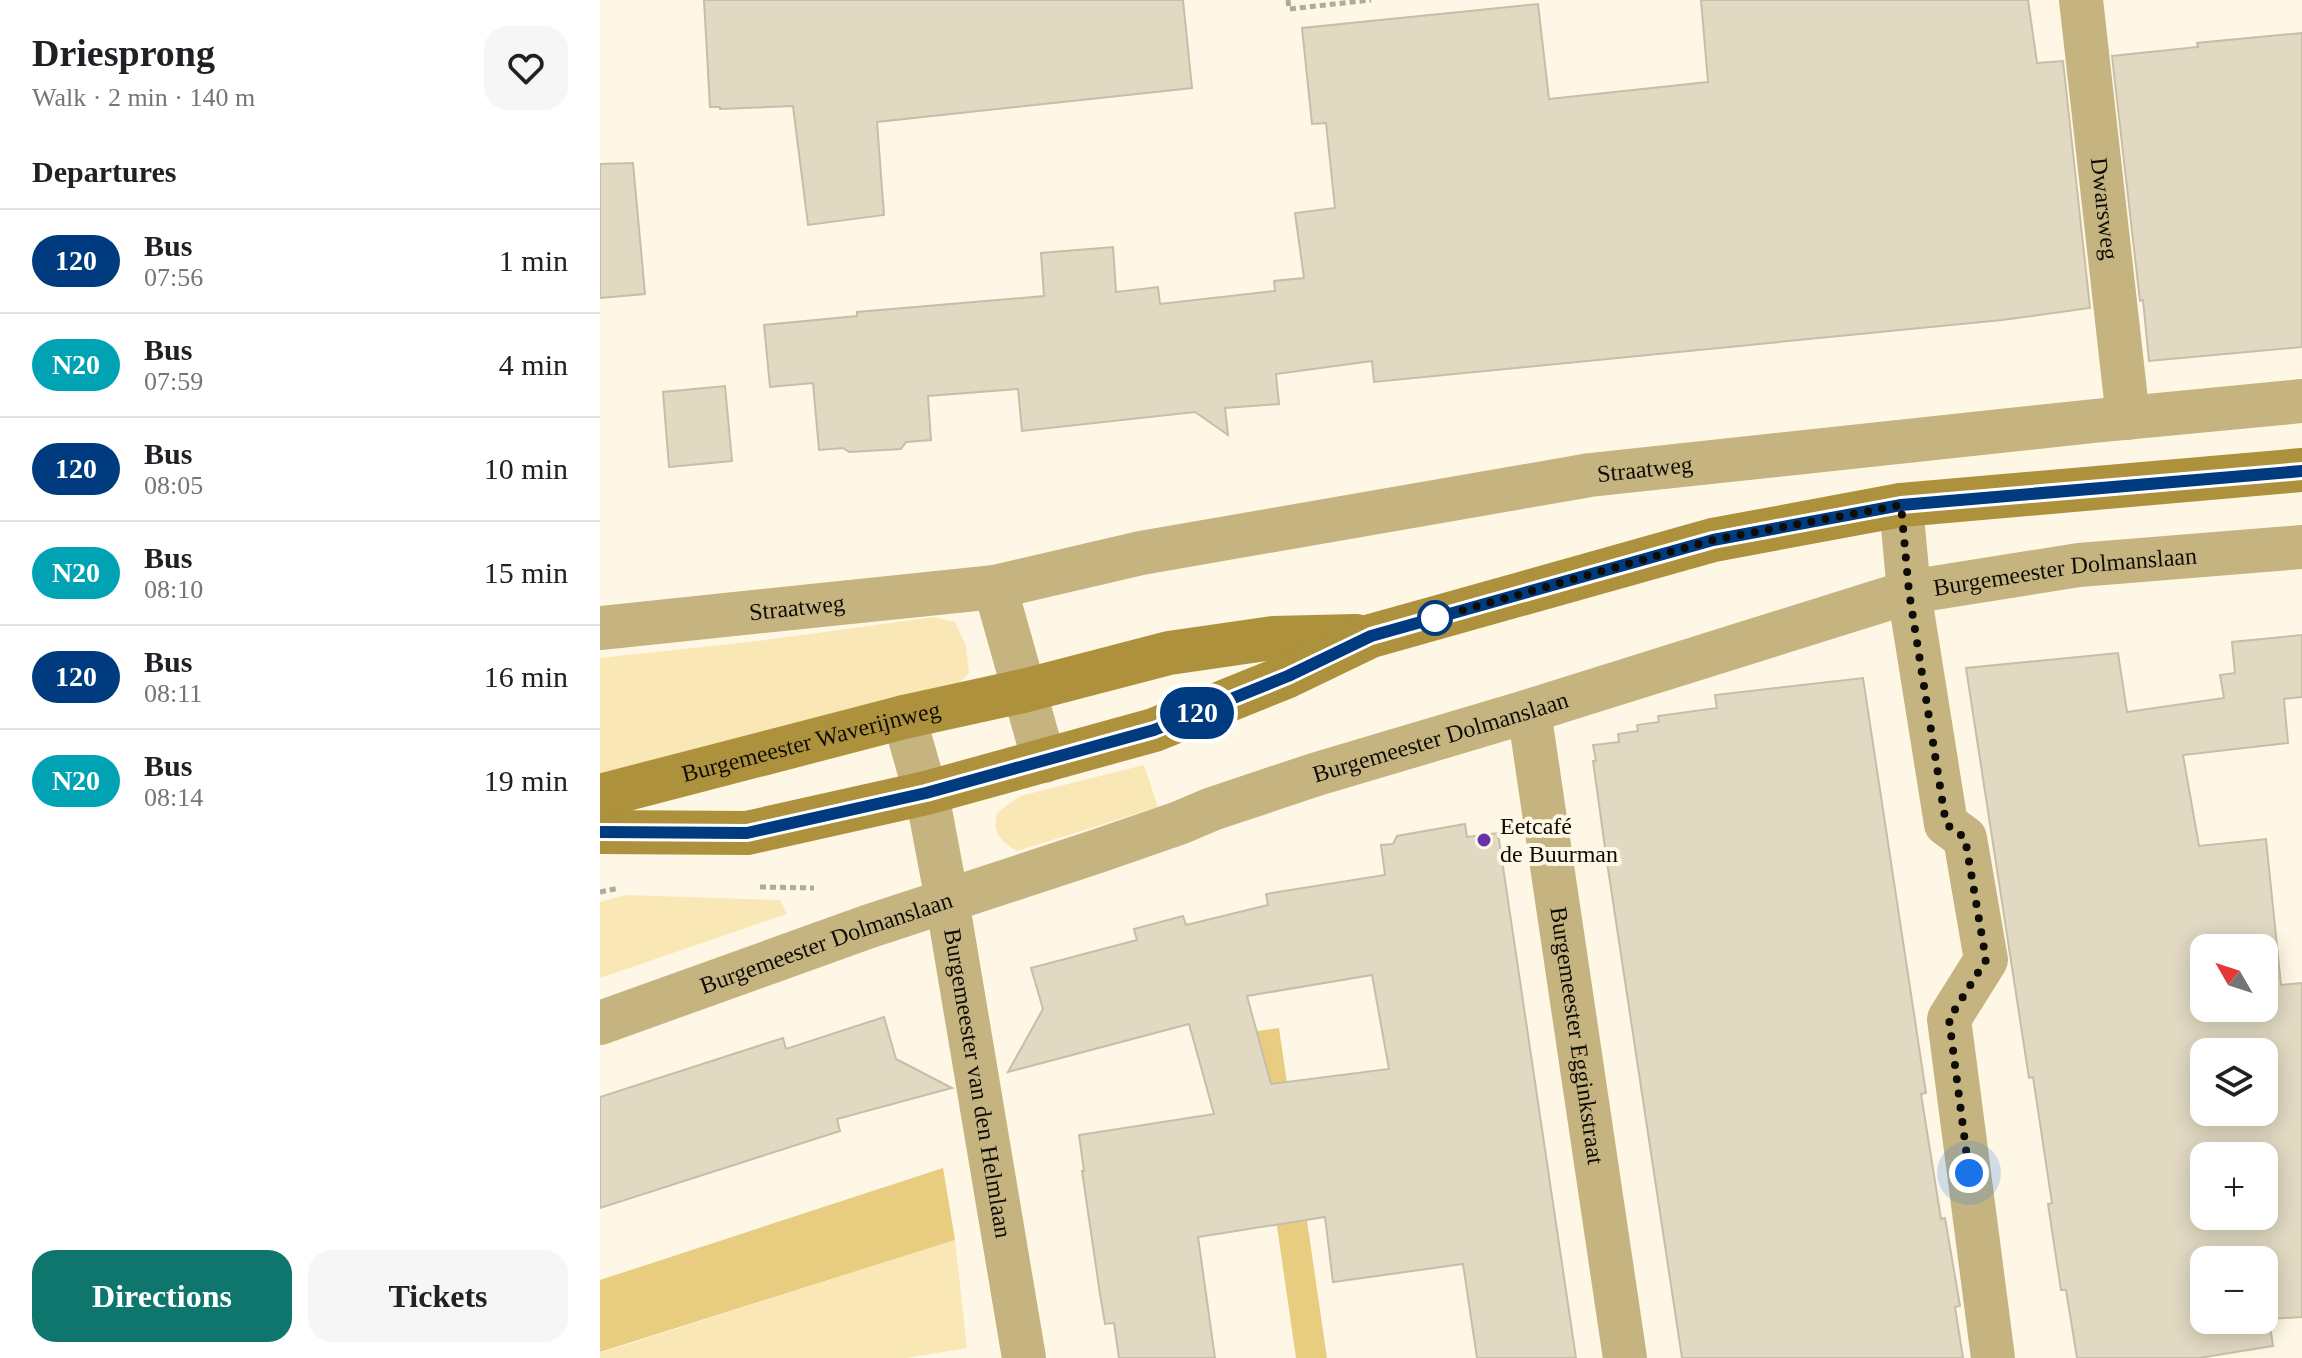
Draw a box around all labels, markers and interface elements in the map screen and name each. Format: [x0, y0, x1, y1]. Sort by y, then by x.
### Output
button: heart [484, 26, 568, 110]
text: Driesprong [32, 32, 215, 74]
text: Walk · 2 min · 140 m [32, 83, 255, 112]
text: Departures [32, 155, 176, 188]
street label: Dwarsweg [2086, 156, 2123, 261]
text: Bus [144, 229, 192, 262]
text: 1 min [499, 244, 568, 277]
text: 120 [55, 245, 97, 276]
text: 07:56 [144, 263, 203, 292]
text: Bus [144, 333, 192, 366]
text: 4 min [499, 348, 568, 381]
text: N20 [52, 349, 100, 380]
text: 07:59 [144, 367, 203, 396]
text: Bus [144, 437, 192, 470]
street label: Straatweg [1596, 451, 1694, 487]
text: 10 min [484, 452, 568, 485]
text: 120 [55, 453, 97, 484]
text: 08:05 [144, 471, 203, 500]
text: Bus [144, 541, 192, 574]
street label: Burgemeester Dolmanslaan [1931, 543, 2198, 601]
text: 15 min [484, 556, 568, 589]
text: N20 [52, 557, 100, 588]
text: 08:10 [144, 575, 203, 604]
street label: Straatweg [748, 590, 846, 625]
unlabelled marker [1418, 601, 1452, 635]
text: Bus [144, 645, 192, 678]
text: 16 min [484, 660, 568, 693]
text: 120 [55, 661, 97, 692]
text: 08:11 [144, 679, 202, 708]
street label: Burgemeester Dolmanslaan [1310, 686, 1572, 788]
line badge: 120 [1151, 687, 1243, 739]
street label: Burgemeester Waverijnweg [679, 696, 943, 787]
text: 120 [1176, 697, 1218, 728]
text: Bus [144, 749, 192, 782]
text: 19 min [484, 764, 568, 797]
text: N20 [52, 765, 100, 796]
text: 08:14 [144, 783, 203, 812]
place label: Eetcafé de Buurman [1500, 813, 1618, 867]
marker: Eetcafé de Buurman [1475, 831, 1493, 849]
street label: Burgemeester Dolmanslaan [696, 887, 956, 999]
street label: Burgemeester Egginkstraat [1545, 905, 1609, 1166]
street label: Burgemeester van den Helmlaan [939, 927, 1017, 1240]
north arrow [2190, 934, 2278, 1022]
map controls [2190, 934, 2278, 1334]
button: layers [2190, 1038, 2278, 1126]
button: + [2190, 1142, 2278, 1230]
your location [1949, 1153, 1989, 1193]
button: − [2190, 1246, 2278, 1334]
button: Directions [32, 1250, 292, 1342]
button: Tickets [308, 1250, 568, 1342]

